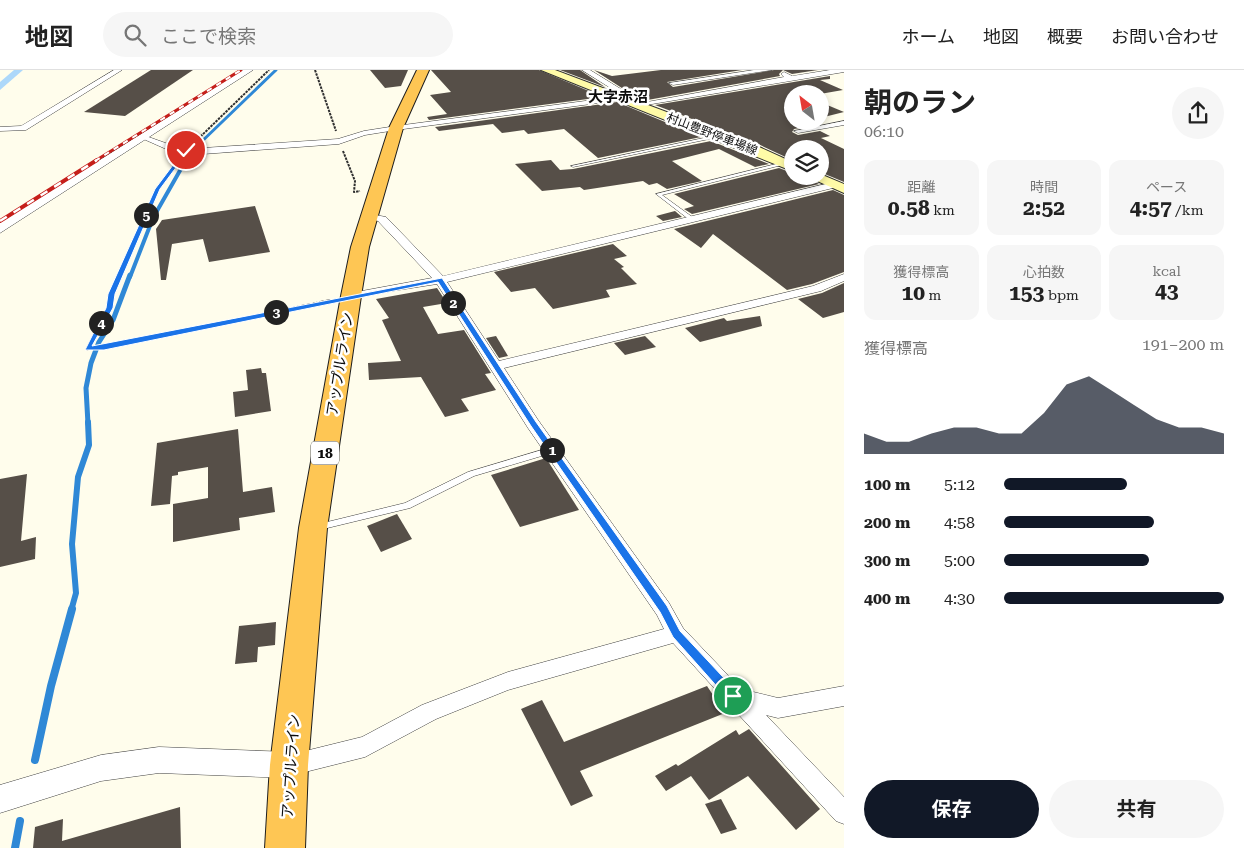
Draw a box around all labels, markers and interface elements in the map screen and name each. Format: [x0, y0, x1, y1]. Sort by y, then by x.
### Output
search box [103, 12, 453, 57]
icon: search [121, 21, 149, 49]
text: 地図 [25, 23, 73, 51]
text: ここで検索 [161, 25, 256, 48]
text: ホーム [902, 26, 955, 47]
text: 地図 [983, 26, 1019, 47]
text: 概要 [1047, 26, 1083, 47]
text: お問い合わせ [1111, 26, 1219, 47]
north arrow [784, 85, 829, 130]
map controls [784, 85, 829, 185]
text: 朝のラン [864, 86, 976, 119]
button: share [1172, 87, 1224, 139]
district label: 大字赤沼 [588, 88, 648, 106]
street label: 村山豊野停車場線 [665, 110, 759, 158]
text: 06:10 [864, 122, 904, 141]
pin [165, 129, 207, 171]
icon: check [172, 136, 200, 164]
button: layers [784, 140, 829, 185]
text: 距離 [907, 179, 935, 195]
text: 時間 [1030, 179, 1058, 195]
text: ペース [1146, 179, 1187, 195]
text: 0.58 [888, 196, 930, 220]
text: 2:52 [1023, 196, 1065, 220]
text: 4:57 [1130, 196, 1172, 220]
pin: 5 [134, 202, 158, 228]
text: km [930, 202, 955, 218]
text: /km [1172, 202, 1203, 218]
text: 5 [143, 207, 150, 223]
text: kcal [1153, 263, 1181, 279]
text: 獲得標高 [893, 264, 949, 280]
text: 心拍数 [1023, 264, 1065, 280]
text: 43 [1155, 279, 1178, 303]
text: 10 [901, 281, 925, 305]
text: 153 [1009, 281, 1044, 305]
text: m [925, 287, 941, 303]
text: bpm [1044, 287, 1079, 303]
pin: 2 [440, 290, 466, 316]
text: 2 [450, 295, 457, 311]
pin: 3 [264, 300, 288, 324]
text: 3 [273, 304, 280, 320]
pin: 4 [88, 310, 114, 336]
street label: アップルライン [323, 311, 357, 417]
text: 4 [98, 315, 105, 331]
text: 191–200 m [1142, 335, 1224, 354]
text: 獲得標高 [864, 339, 928, 358]
pin: 1 [540, 438, 564, 462]
road number: 18 [311, 442, 339, 464]
text: 1 [549, 442, 556, 458]
text: 100 m [864, 475, 910, 494]
text: 5:12 [944, 475, 975, 494]
text: 200 m [864, 513, 910, 532]
text: 4:58 [944, 513, 975, 532]
text: 300 m [864, 551, 910, 570]
text: 5:00 [944, 551, 975, 570]
text: 400 m [864, 589, 910, 608]
text: 4:30 [944, 589, 975, 608]
pin [712, 675, 754, 717]
icon: arrive [719, 682, 747, 710]
street label: アップルライン [278, 713, 304, 819]
button: 保存 [864, 780, 1039, 838]
button: 共有 [1049, 780, 1224, 838]

